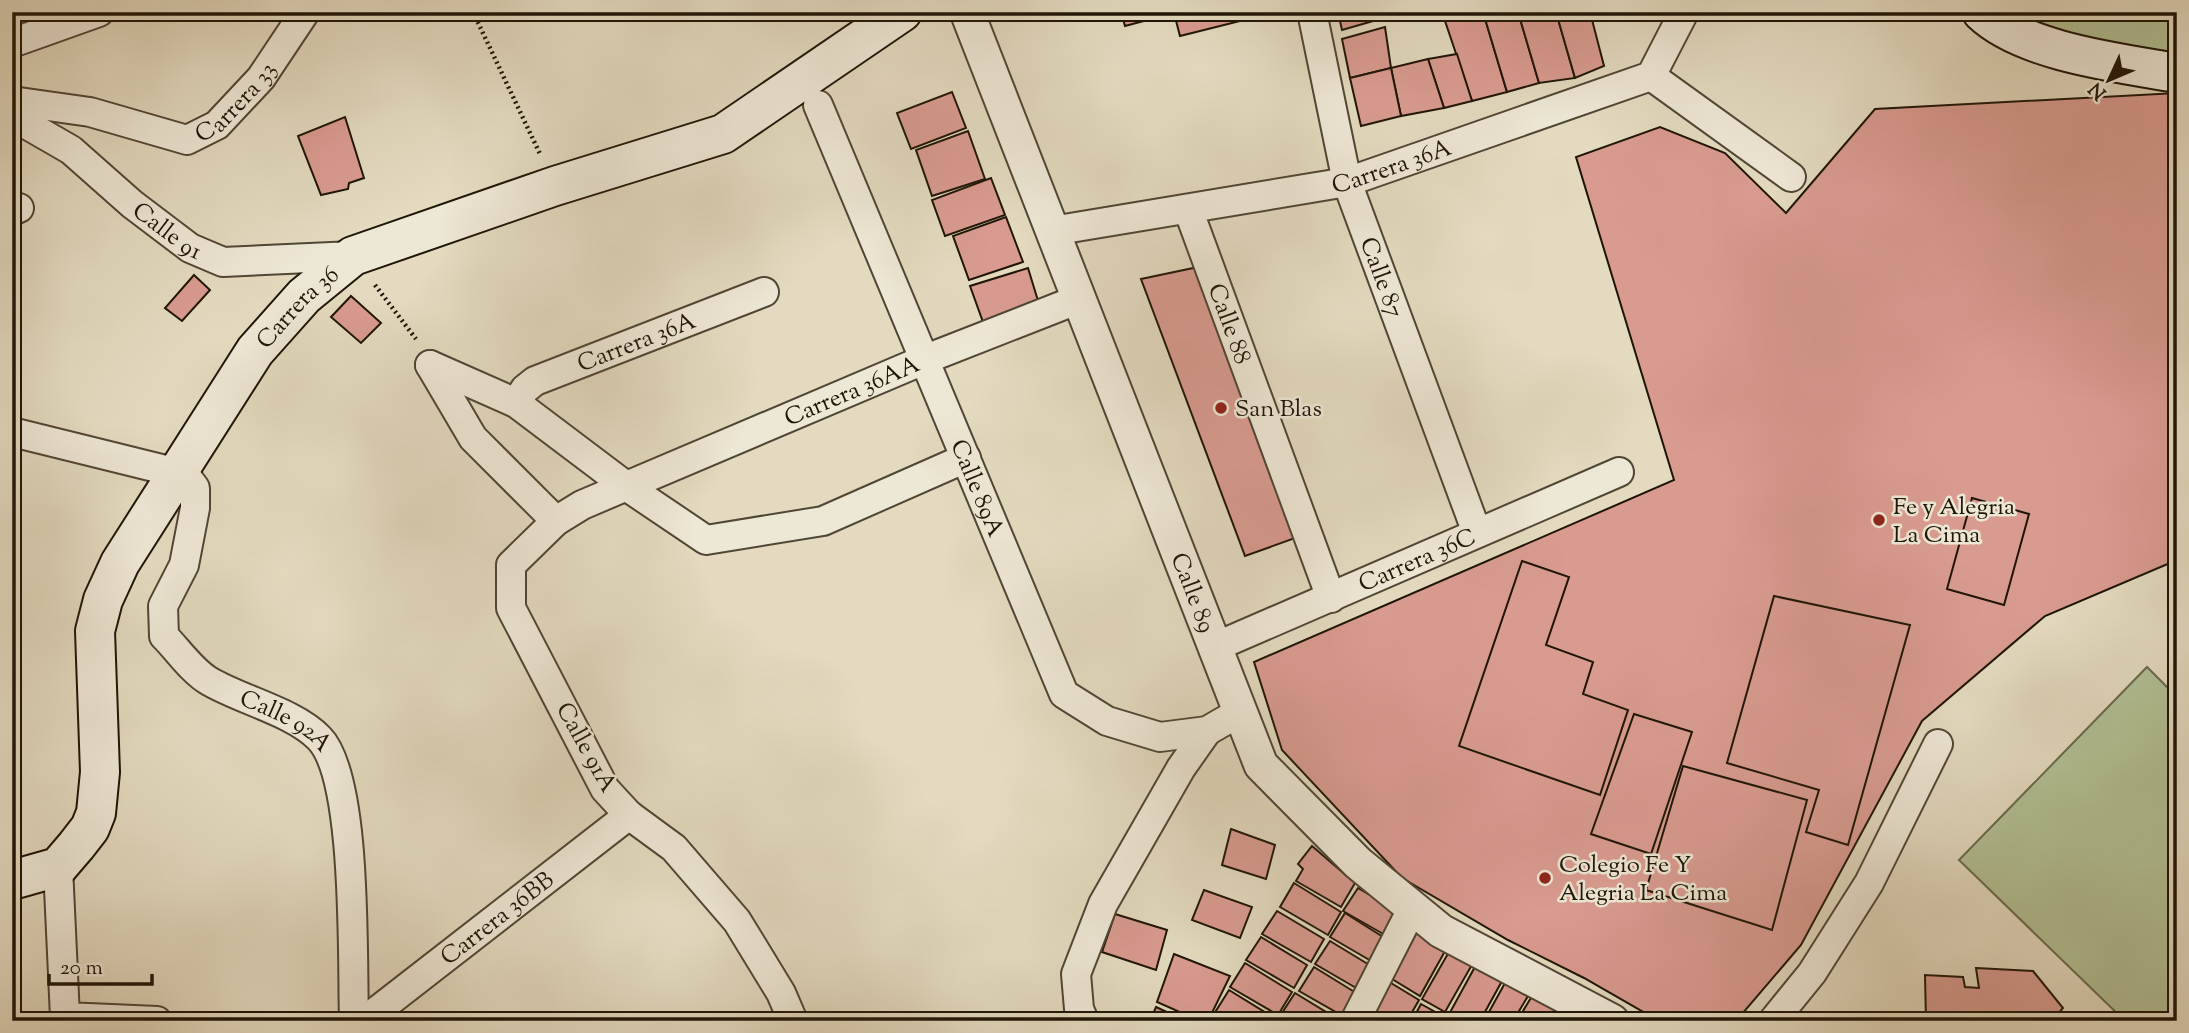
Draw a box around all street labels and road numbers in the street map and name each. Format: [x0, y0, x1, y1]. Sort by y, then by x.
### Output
street label: Carrera 33 [190, 56, 286, 152]
street label: Carrera 36A [1329, 132, 1457, 203]
street label: Calle 91 [124, 195, 206, 270]
street label: Calle 87 [1350, 233, 1411, 323]
street label: Carrera 36 [249, 259, 347, 357]
street label: Calle 88 [1198, 279, 1259, 369]
street label: Carrera 36A [573, 305, 702, 382]
street label: Carrera 36AA [780, 348, 926, 436]
street label: Calle 89A [941, 435, 1012, 543]
street label: Carrera 36C [1354, 521, 1482, 602]
street label: Calle 89 [1161, 548, 1223, 638]
street label: Calle 92A [234, 683, 340, 761]
street label: Calle 91A [546, 697, 624, 800]
street label: Carrera 36BB [434, 864, 562, 975]

